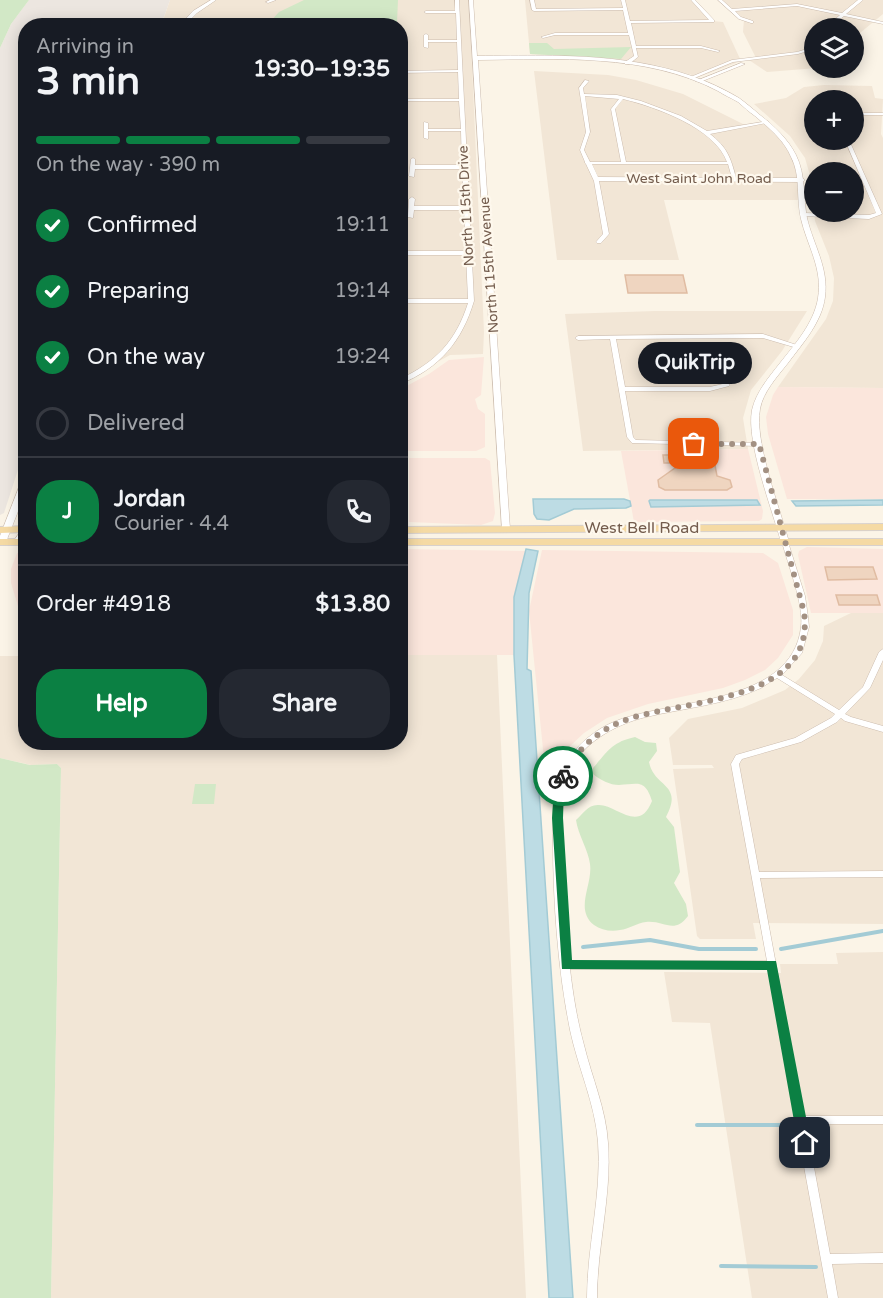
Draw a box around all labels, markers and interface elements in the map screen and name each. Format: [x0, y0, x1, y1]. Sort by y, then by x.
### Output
map controls [804, 18, 864, 222]
button: layers [804, 18, 864, 78]
text: Arriving in [36, 35, 134, 59]
text: 19:30–19:35 [253, 56, 390, 82]
text: 3 min [36, 58, 140, 105]
button: + [804, 90, 864, 150]
street label: North 115th Drive [454, 145, 478, 267]
text: On the way · 390 m [36, 153, 220, 177]
button: − [804, 162, 864, 222]
street label: West Saint John Road [626, 170, 772, 187]
street label: North 115th Avenue [476, 196, 502, 334]
icon: check [36, 209, 69, 242]
text: Confirmed [87, 212, 197, 238]
text: 19:11 [335, 213, 390, 237]
icon: check [36, 275, 69, 308]
text: Preparing [87, 278, 190, 304]
text: 19:14 [335, 279, 390, 303]
icon: check [36, 341, 69, 374]
callout: QuikTrip [637, 342, 751, 384]
text: On the way [87, 344, 205, 370]
text: 19:24 [335, 345, 390, 369]
text: QuikTrip [655, 351, 735, 375]
text: Delivered [87, 410, 185, 436]
pin [668, 418, 719, 469]
icon: bag [677, 427, 710, 460]
button: phone [327, 480, 390, 543]
text: Jordan [114, 486, 185, 512]
text: J [62, 498, 73, 524]
text: Courier · 4.4 [114, 512, 229, 536]
street label: West Bell Road [585, 518, 699, 538]
text: Order #4918 [36, 591, 171, 617]
text: $13.80 [316, 591, 390, 617]
button: Help [36, 669, 207, 738]
button: Share [219, 669, 390, 738]
courier [533, 746, 593, 806]
icon: bike [547, 760, 580, 793]
pin [779, 1117, 830, 1168]
icon: home [788, 1126, 821, 1159]

